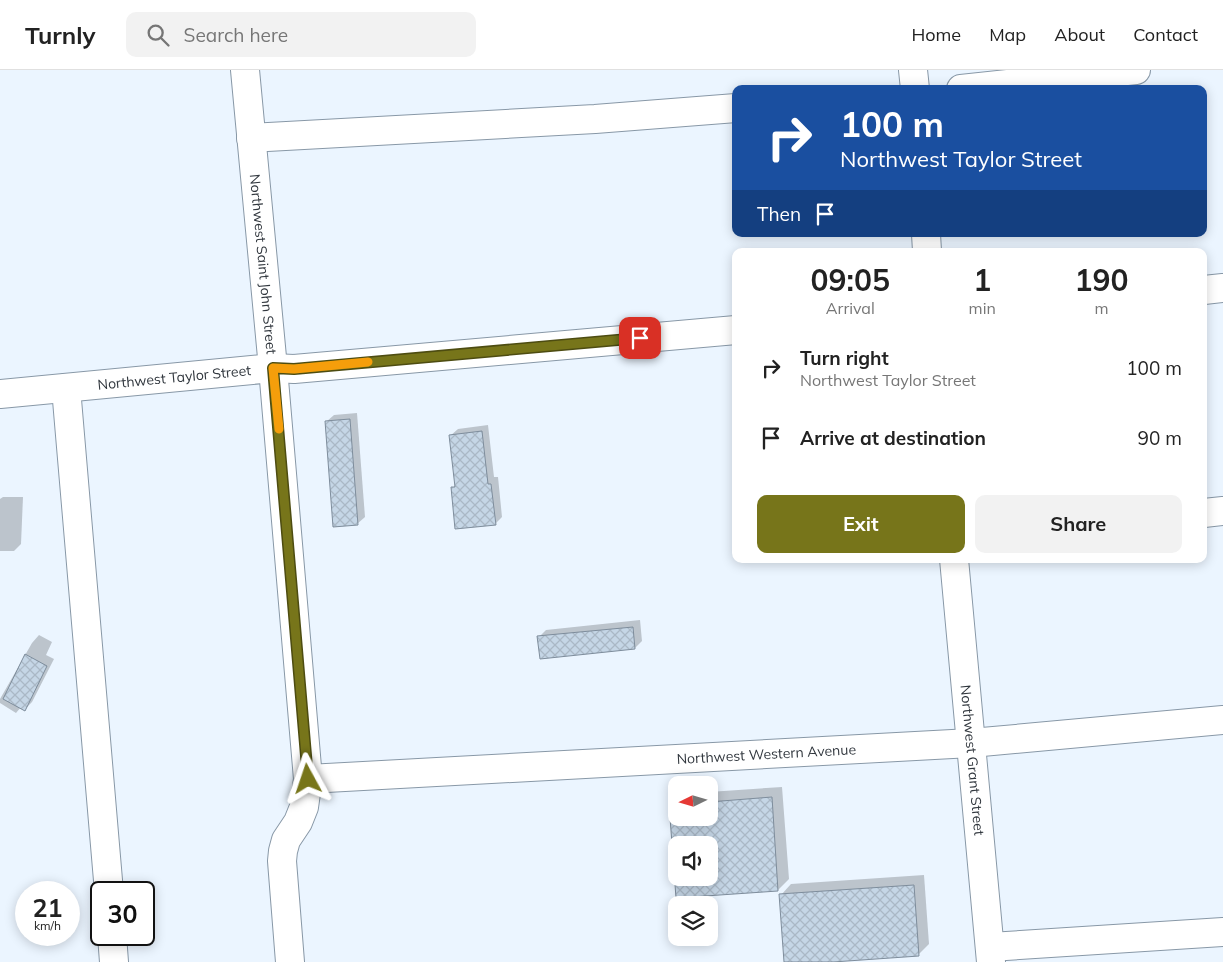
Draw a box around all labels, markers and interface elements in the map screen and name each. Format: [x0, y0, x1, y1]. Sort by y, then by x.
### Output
search box [126, 12, 476, 57]
text: Turnly [25, 20, 96, 50]
icon: search [144, 21, 172, 49]
text: Search here [184, 23, 288, 47]
text: Home [911, 23, 961, 46]
text: Map [989, 23, 1026, 46]
text: About [1054, 23, 1105, 46]
text: Contact [1133, 23, 1198, 46]
text: 100 m [840, 102, 944, 146]
icon: right [757, 105, 822, 170]
text: Northwest Taylor Street [840, 145, 1082, 173]
street label: Northwest Saint John Street [246, 173, 281, 355]
icon: arrive [811, 200, 839, 228]
text: Then [757, 202, 801, 226]
text: 09:05 [811, 261, 890, 299]
text: 1 [973, 261, 991, 299]
text: 190 [1074, 261, 1128, 299]
text: Arrival [826, 298, 875, 318]
text: min [969, 298, 996, 318]
text: m [1094, 298, 1108, 318]
pin [619, 317, 661, 359]
icon: arrive [626, 324, 654, 352]
text: Turn right [800, 346, 889, 370]
icon: right [757, 354, 785, 382]
text: 100 m [1126, 356, 1182, 380]
street label: Northwest Taylor Street [97, 361, 252, 394]
text: Northwest Taylor Street [800, 370, 976, 390]
icon: arrive [757, 424, 785, 452]
text: Arrive at destination [800, 426, 986, 450]
text: 90 m [1138, 426, 1182, 450]
button: Exit [757, 495, 965, 553]
button: Share [975, 495, 1182, 553]
street label: Northwest Grant Street [957, 684, 988, 836]
street label: Northwest Western Avenue [676, 740, 856, 768]
position arrow [281, 752, 333, 804]
north arrow [668, 776, 718, 826]
map controls [668, 776, 718, 946]
button: sound [668, 836, 718, 886]
speed limit sign: 30 [90, 881, 155, 946]
text: 21 [32, 892, 63, 923]
button: layers [668, 896, 718, 946]
text: km/h [34, 918, 61, 933]

